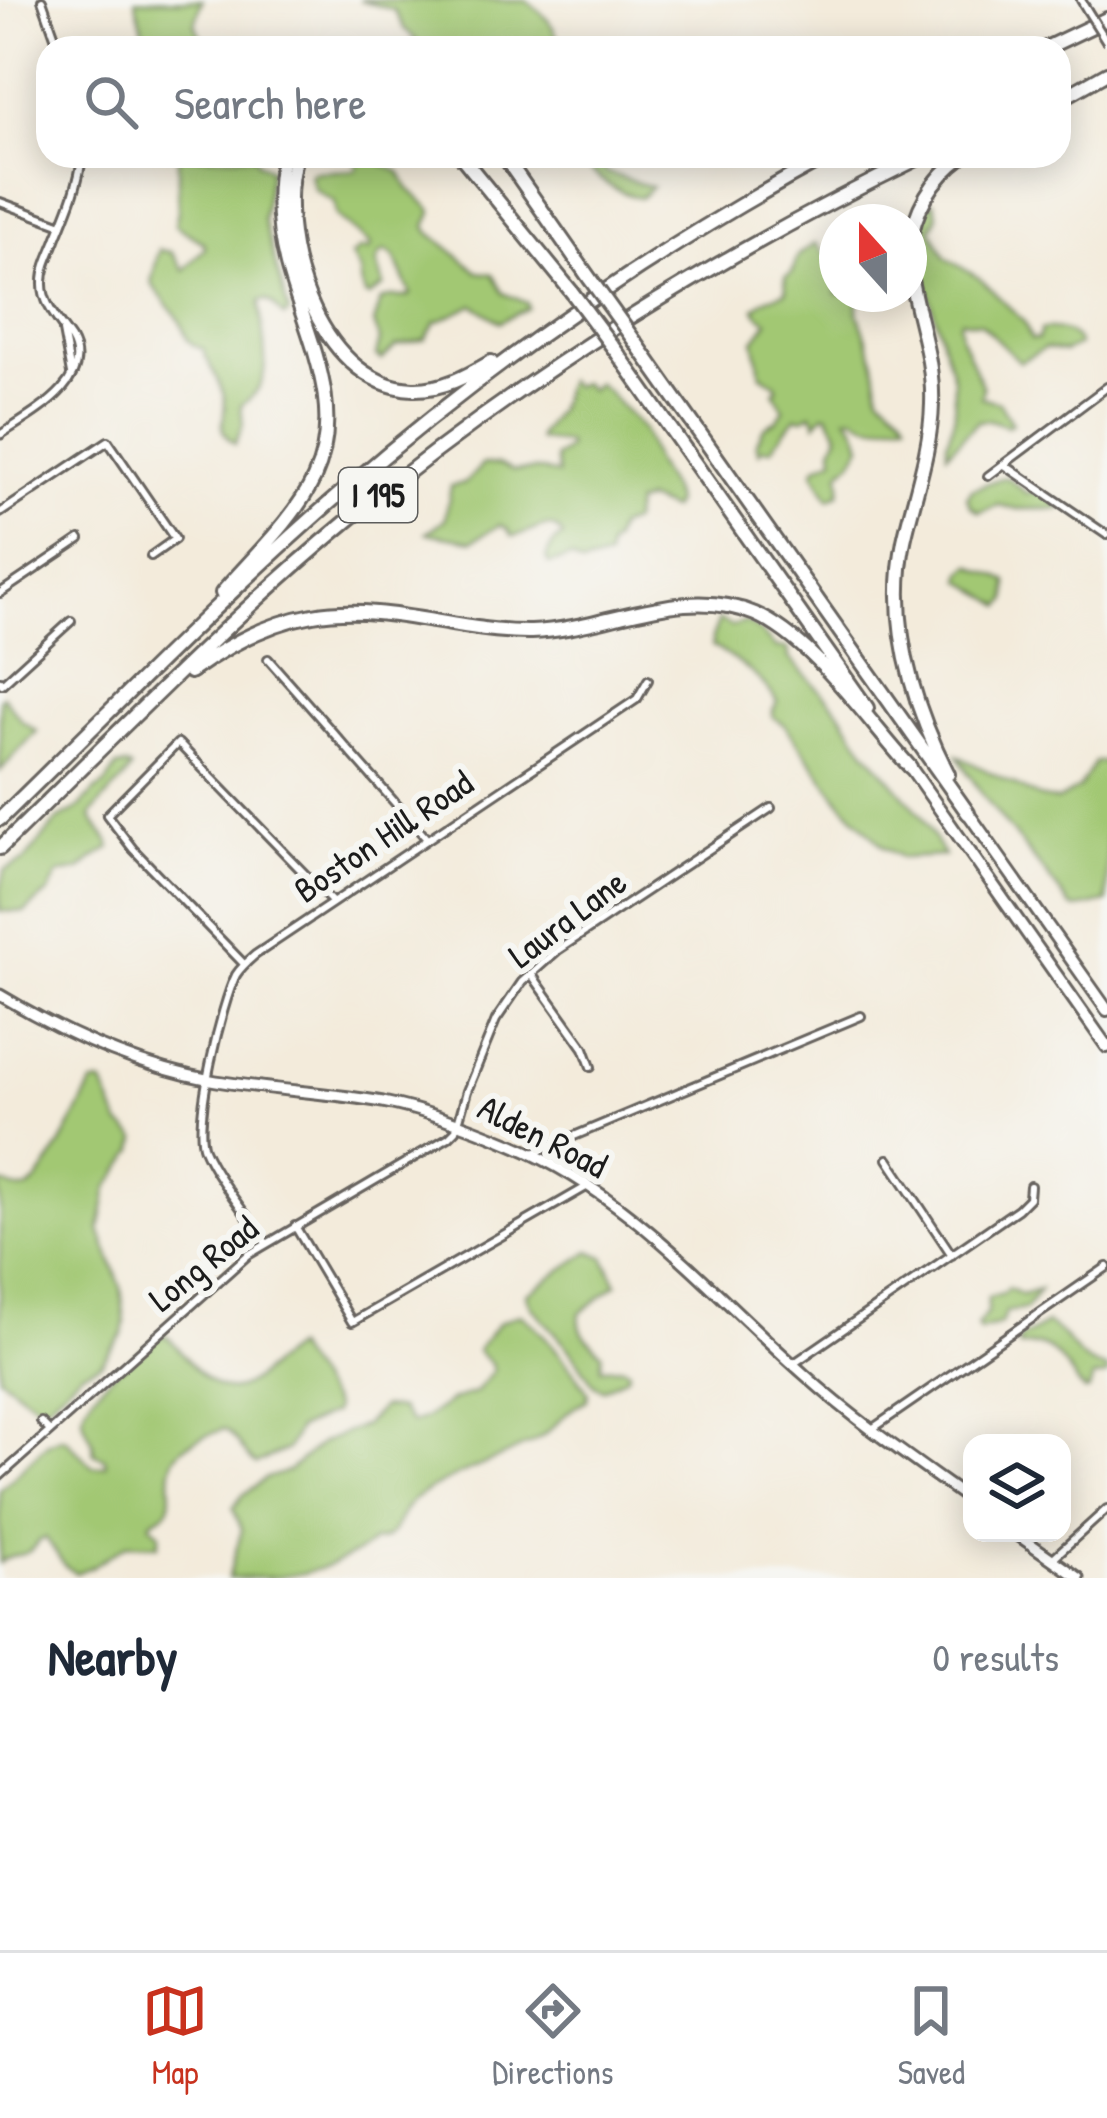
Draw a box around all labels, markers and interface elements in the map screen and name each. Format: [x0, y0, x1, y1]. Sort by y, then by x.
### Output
search box [36, 36, 1071, 168]
icon: search [78, 69, 144, 135]
text: Search here [174, 72, 366, 133]
north arrow [819, 204, 927, 312]
road number: I 195 [339, 468, 417, 522]
street label: Boston Hill Road [284, 758, 482, 913]
street label: Laura Lane [498, 857, 636, 978]
street label: Alden Road [470, 1082, 616, 1189]
street label: Long Road [138, 1203, 268, 1322]
map controls [963, 1434, 1071, 1542]
button: layers [963, 1434, 1071, 1542]
text: Nearby [48, 1622, 178, 1691]
text: 0 results [933, 1630, 1059, 1683]
tab: Map [142, 1978, 208, 2094]
tab: Directions [492, 1978, 614, 2094]
tab: Saved [898, 1978, 965, 2094]

